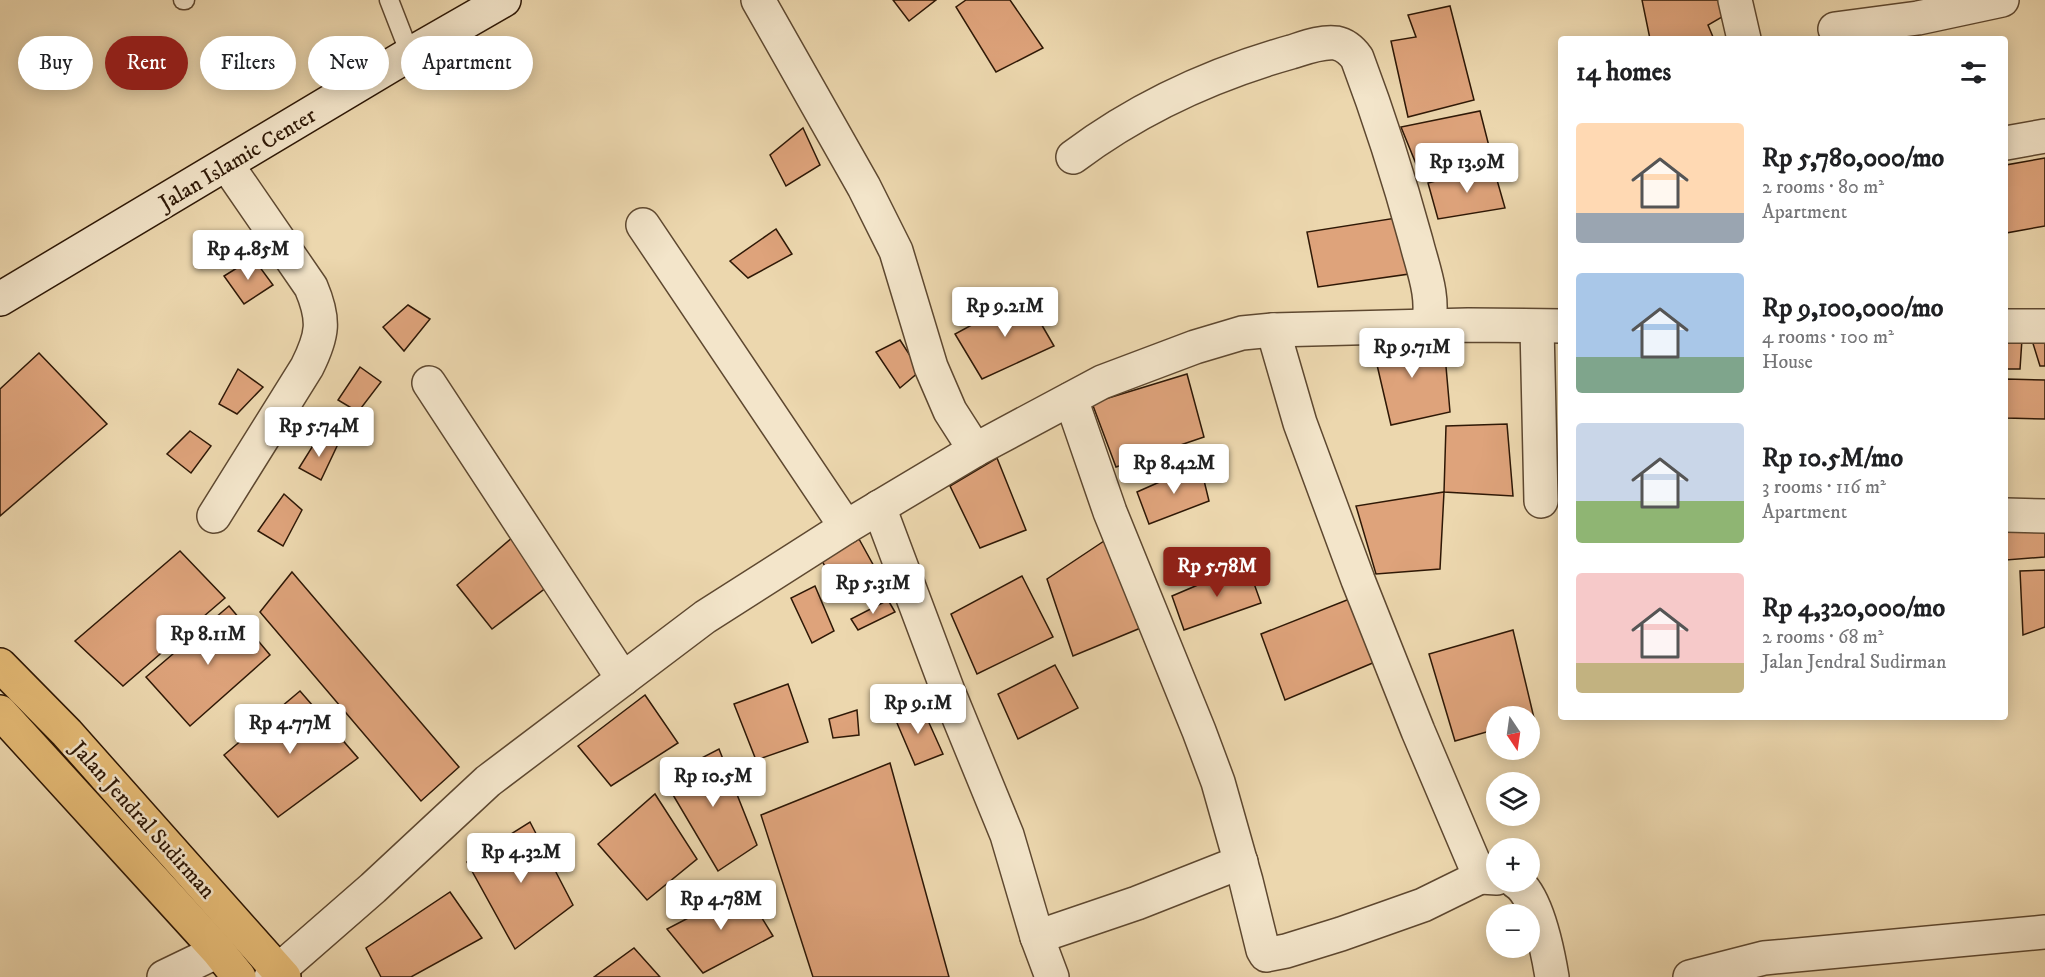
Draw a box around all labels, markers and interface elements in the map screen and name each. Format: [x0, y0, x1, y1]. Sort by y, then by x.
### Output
chip: Buy [18, 36, 93, 90]
chip: Rent [105, 36, 188, 90]
chip: Filters [200, 36, 296, 90]
chip: New [308, 36, 389, 90]
chip: Apartment [401, 36, 533, 90]
text: 14 homes [1576, 56, 1671, 89]
icon: filters [1957, 56, 1990, 89]
street label: Jalan Islamic Center [153, 101, 322, 218]
text: Rp 5,780,000/mo [1762, 142, 1944, 175]
pin: Rp 13.9M [1405, 143, 1529, 194]
icon: home [1624, 147, 1696, 219]
text: Rp 13.9M [1429, 150, 1505, 175]
text: 2 rooms · 80 m² [1762, 175, 1884, 200]
text: Apartment [1762, 200, 1847, 225]
pin: Rp 4.85M [186, 230, 310, 281]
text: Rp 4.85M [207, 237, 289, 262]
pin: Rp 9.21M [943, 287, 1067, 338]
text: Rp 9,100,000/mo [1762, 292, 1943, 325]
text: Rp 9.21M [966, 294, 1044, 319]
icon: home [1624, 297, 1696, 369]
text: 4 rooms · 100 m² [1762, 325, 1894, 350]
pin: Rp 9.71M [1350, 328, 1474, 379]
text: Rp 9.71M [1373, 335, 1451, 360]
text: House [1762, 350, 1813, 375]
pin: Rp 5.74M [257, 407, 381, 458]
text: Rp 5.74M [279, 414, 359, 439]
text: Rp 10.5M/mo [1762, 442, 1903, 475]
pin: Rp 8.42M [1112, 444, 1236, 495]
icon: home [1624, 447, 1696, 519]
text: Rp 8.42M [1133, 451, 1215, 476]
text: 3 rooms · 116 m² [1762, 475, 1886, 500]
text: Apartment [1762, 500, 1847, 525]
pin: Rp 5.78M [1155, 547, 1279, 598]
text: Rp 5.78M [1177, 554, 1257, 579]
pin: Rp 5.31M [811, 564, 935, 615]
text: Rp 5.31M [836, 571, 910, 596]
text: Rp 4,320,000/mo [1762, 592, 1945, 625]
icon: home [1624, 597, 1696, 669]
pin: Rp 8.11M [146, 615, 270, 666]
text: Rp 8.11M [170, 622, 246, 647]
text: 2 rooms · 68 m² [1762, 625, 1884, 650]
text: Jalan Jendral Sudirman [1762, 650, 1947, 675]
pin: Rp 9.1M [863, 684, 973, 735]
text: Rp 9.1M [884, 691, 952, 716]
pin: Rp 4.77M [228, 704, 352, 755]
north arrow [1486, 706, 1540, 760]
map controls [1486, 706, 1540, 958]
text: Rp 4.77M [249, 711, 331, 736]
street label: Jalan Jendral Sudirman [64, 734, 221, 905]
pin: Rp 10.5M [651, 757, 775, 808]
text: Rp 10.5M [674, 764, 752, 789]
button: layers [1486, 772, 1540, 826]
pin: Rp 4.32M [459, 833, 583, 884]
button: + [1486, 838, 1540, 892]
text: Rp 4.32M [481, 840, 561, 865]
pin: Rp 4.78M [659, 880, 783, 931]
text: Rp 4.78M [680, 887, 762, 912]
button: − [1486, 904, 1540, 958]

